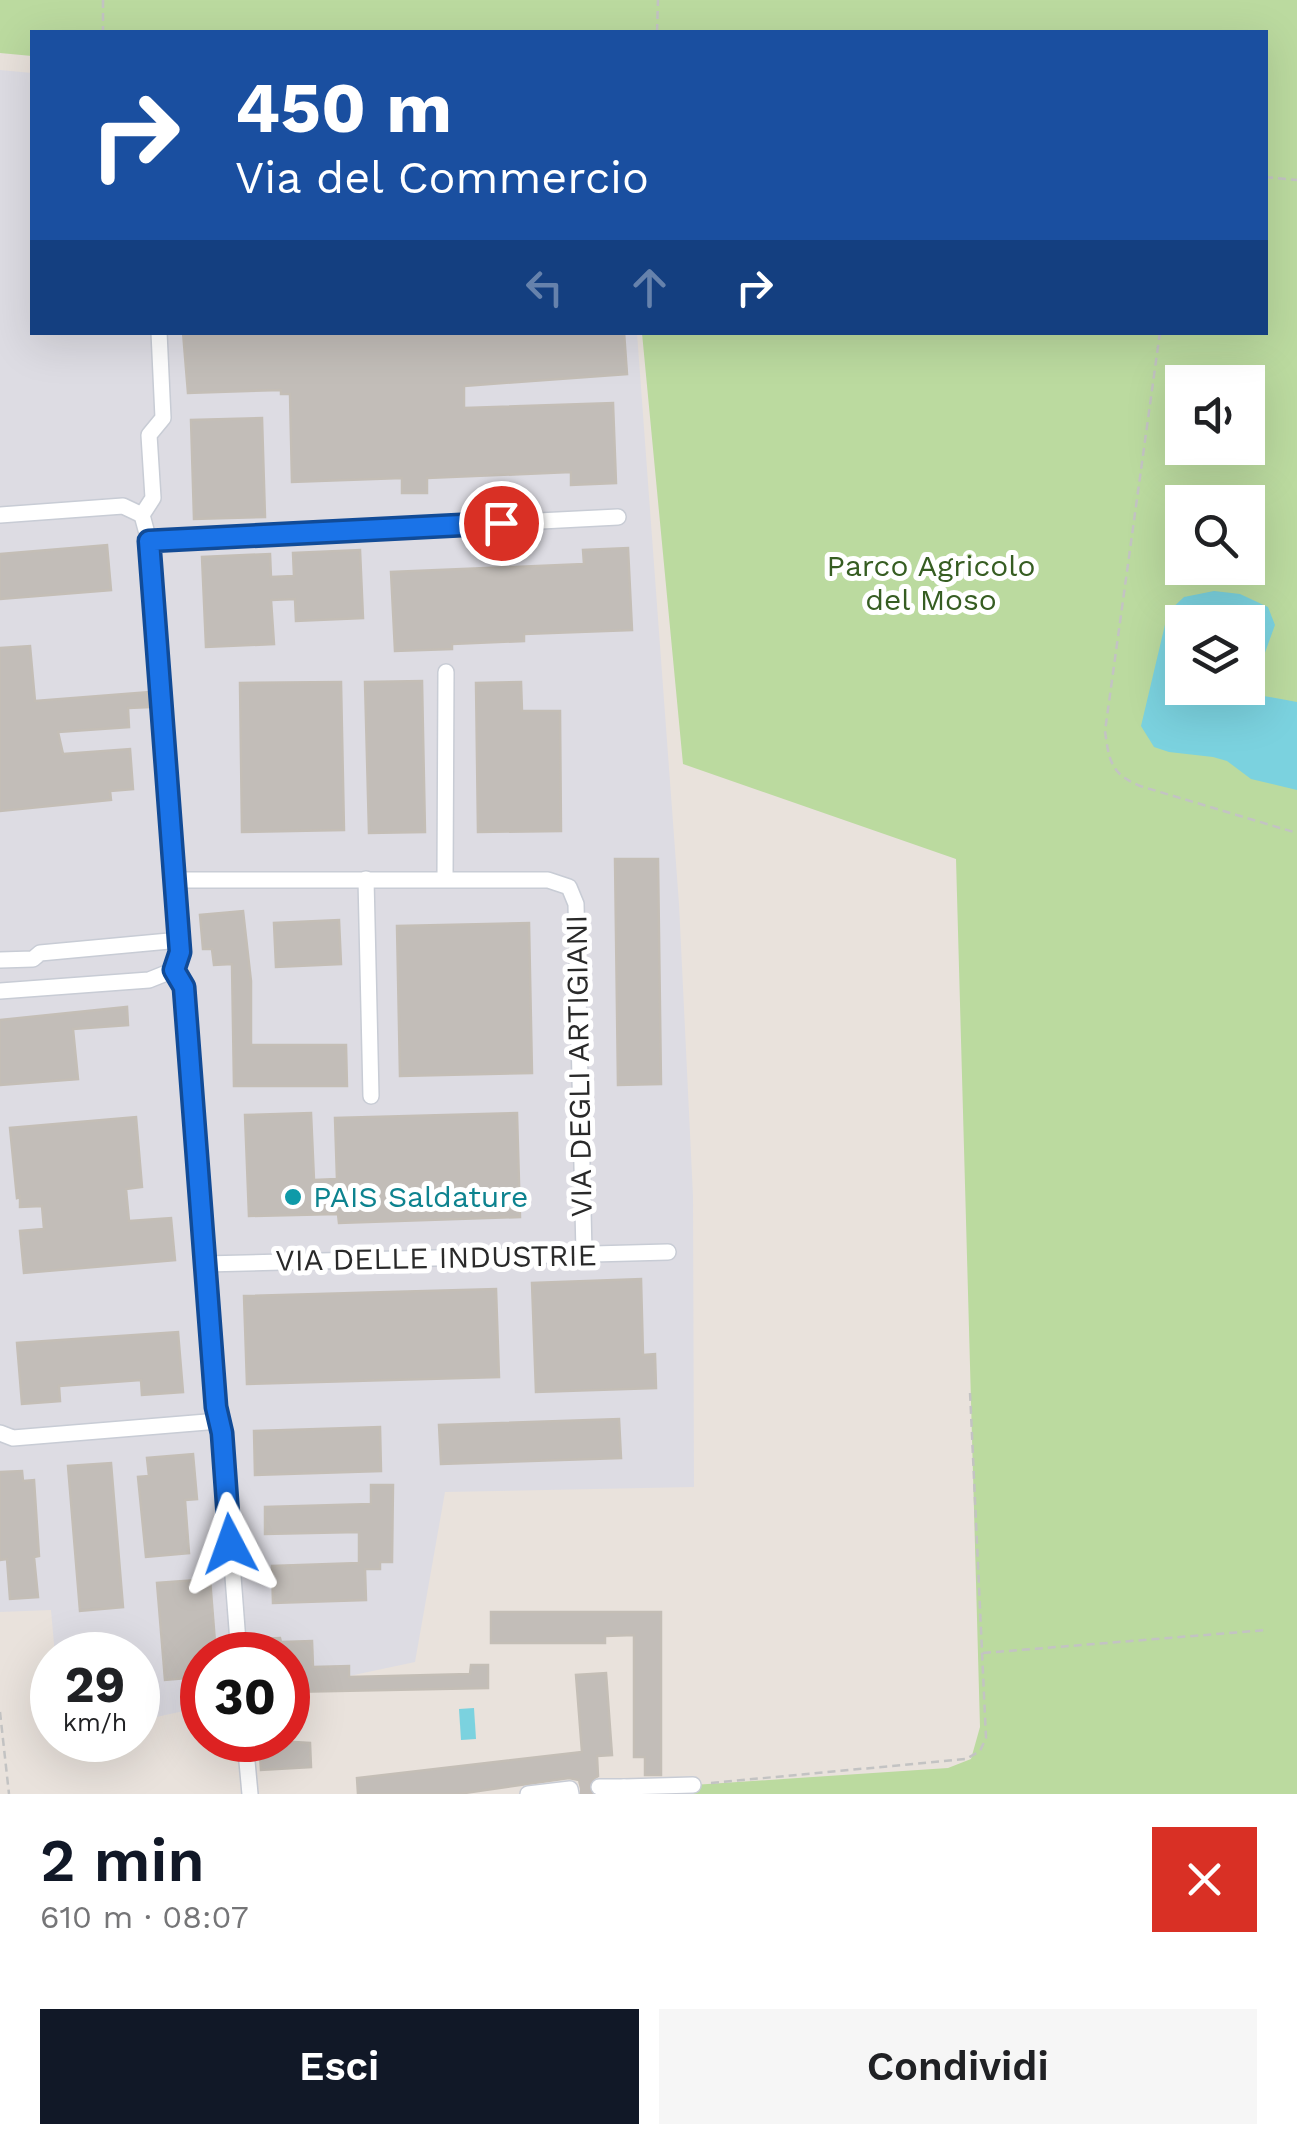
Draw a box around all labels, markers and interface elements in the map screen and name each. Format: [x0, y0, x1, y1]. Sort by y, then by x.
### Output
text: 450 m [235, 67, 452, 149]
icon: right [70, 70, 200, 200]
text: Via del Commercio [235, 151, 649, 204]
icon: left [517, 260, 572, 315]
icon: ahead [622, 260, 677, 315]
icon: right [727, 260, 782, 315]
map controls [1165, 365, 1265, 705]
button: sound [1165, 365, 1265, 465]
pin [459, 481, 544, 566]
button: search [1165, 485, 1265, 585]
icon: arrive [474, 496, 529, 551]
park label: Parco Agricolo del Moso [827, 548, 1035, 617]
button: layers [1165, 605, 1265, 705]
street label: VIA DEGLI ARTIGIANI [558, 914, 599, 1218]
place label: PAIS Saldature [313, 1179, 528, 1214]
marker: PAIS Saldature [282, 1186, 304, 1208]
street label: VIA DELLE INDUSTRIE [275, 1237, 597, 1278]
position arrow [178, 1492, 282, 1596]
speed limit sign: 30 [180, 1632, 310, 1762]
text: 29 [65, 1655, 125, 1714]
text: km/h [63, 1708, 127, 1737]
text: 2 min [40, 1825, 205, 1896]
button: close [1152, 1827, 1257, 1932]
text: 610 m · 08:07 [40, 1898, 249, 1936]
button: Esci [40, 2009, 639, 2124]
button: Condividi [659, 2009, 1257, 2124]

